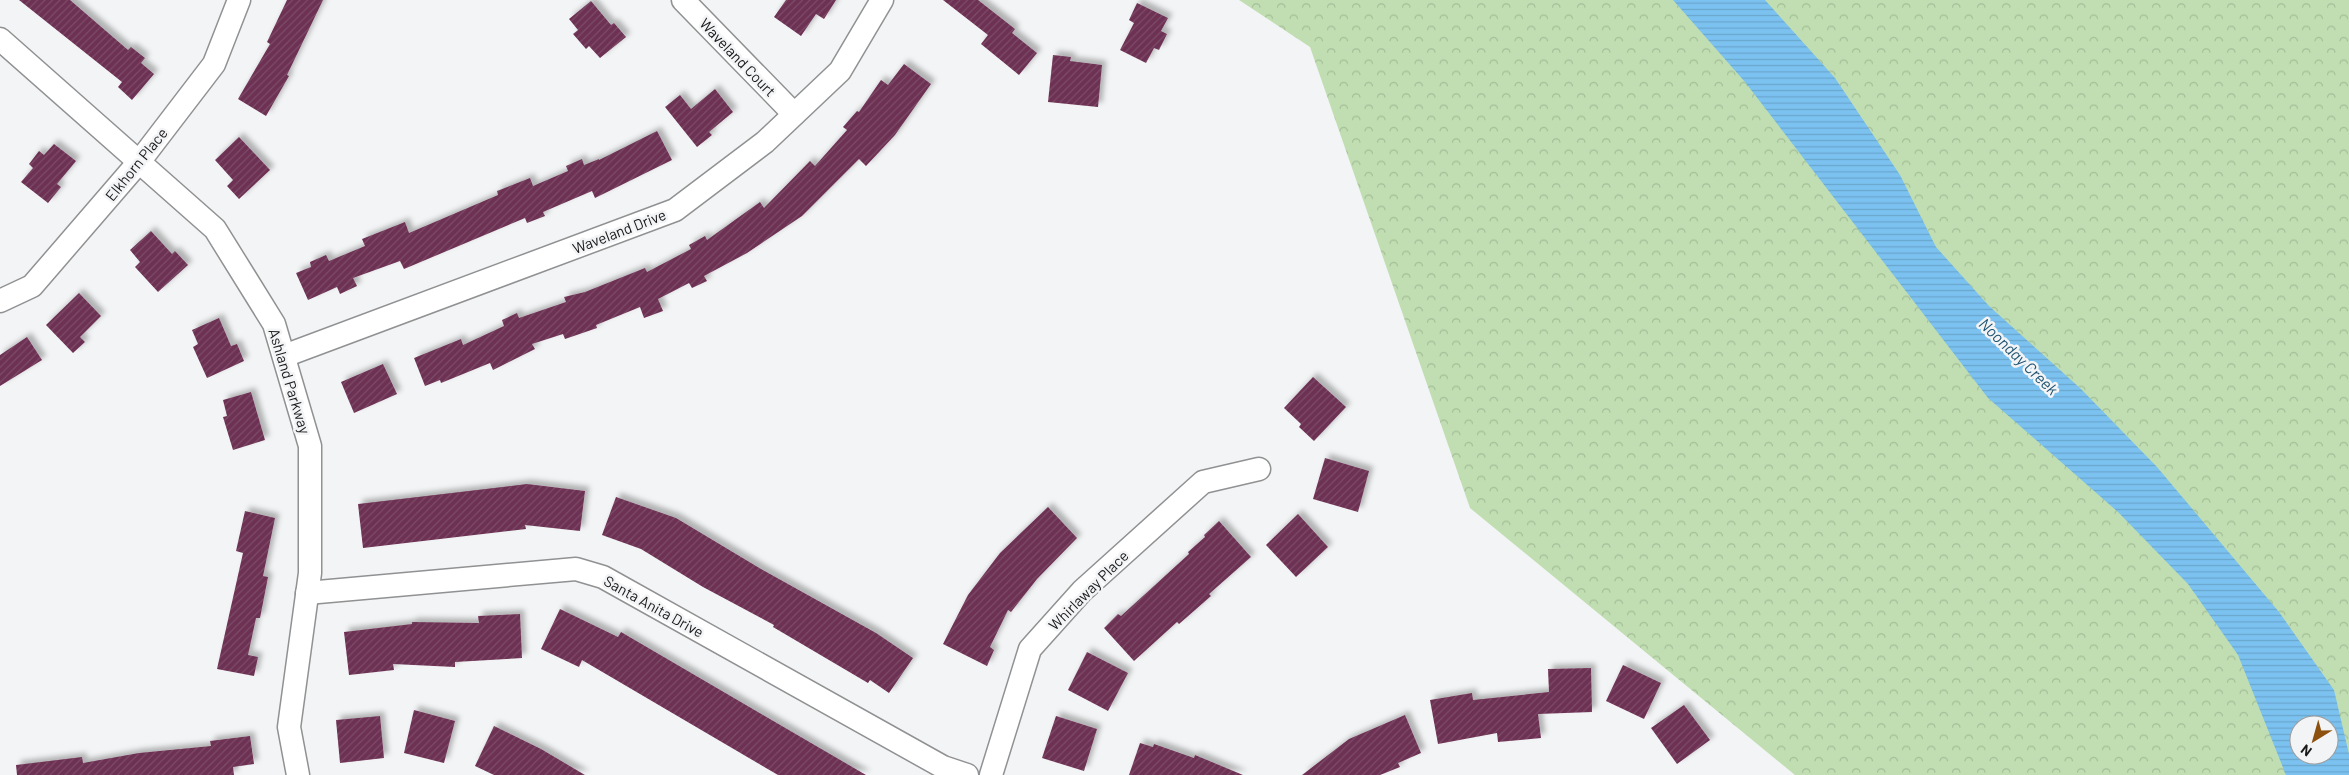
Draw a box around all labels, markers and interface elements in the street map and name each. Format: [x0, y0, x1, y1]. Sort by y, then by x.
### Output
street label: Waveland Court [696, 14, 780, 100]
street label: Elkhorn Place [101, 124, 171, 204]
street label: Waveland Drive [570, 205, 668, 257]
water label: Noonday Creek [1976, 314, 2063, 398]
street label: Ashland Parkway [265, 326, 315, 436]
street label: Whirlaway Place [1044, 546, 1132, 634]
street label: Santa Anita Drive [601, 571, 707, 641]
north arrow [2289, 715, 2339, 765]
text: N [2297, 741, 2315, 760]

